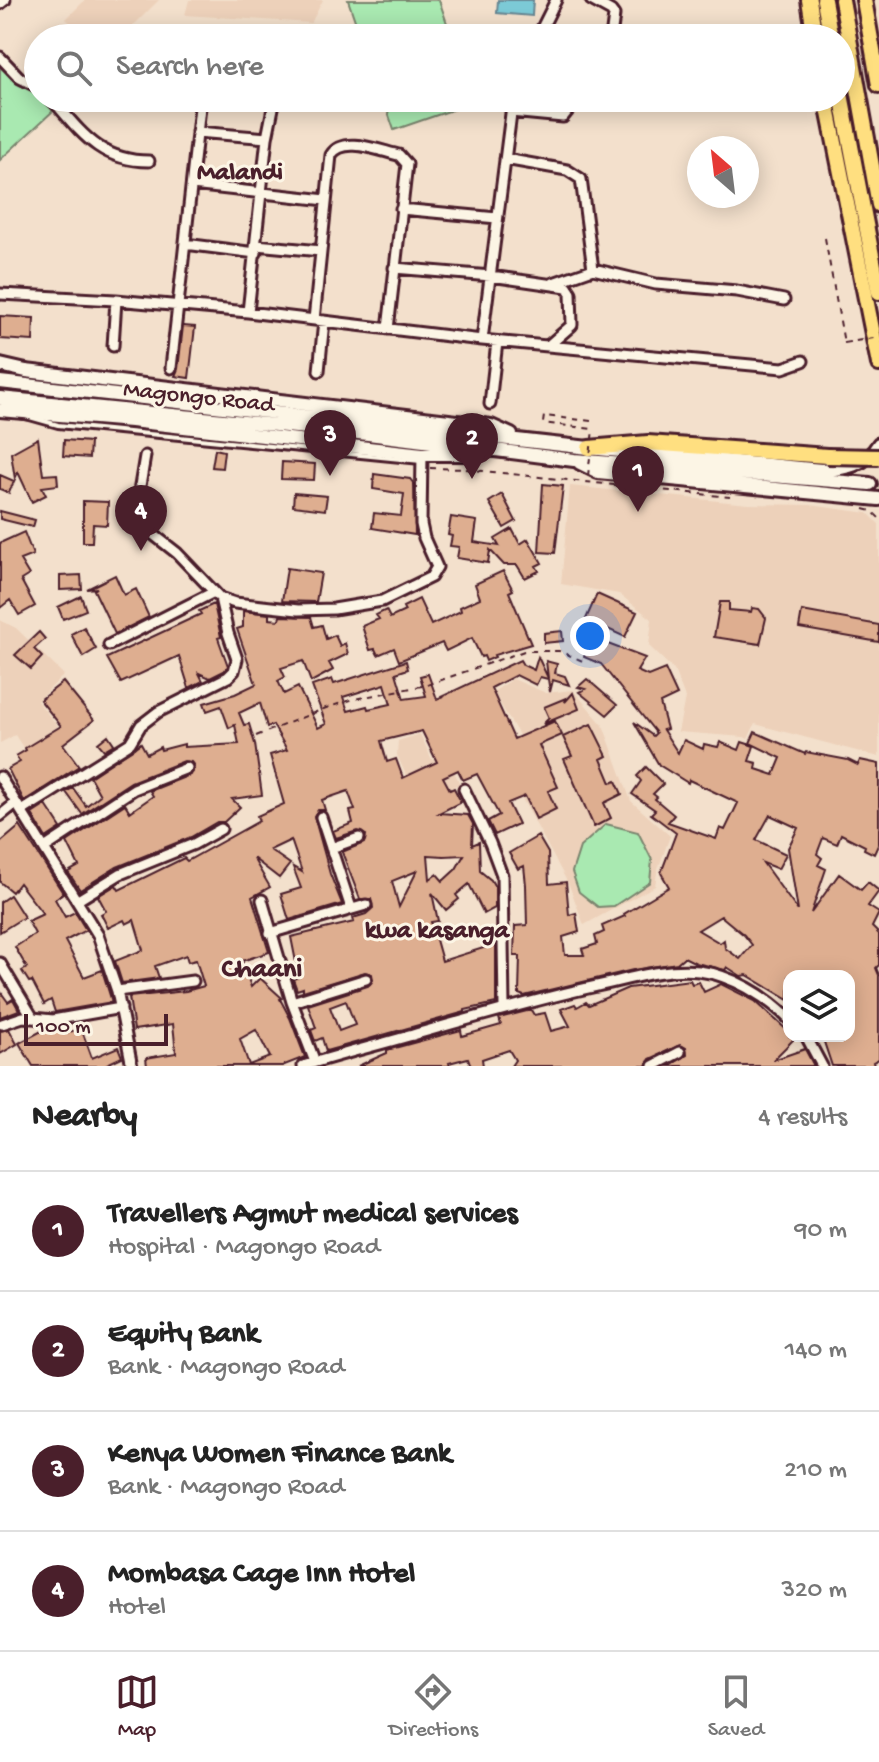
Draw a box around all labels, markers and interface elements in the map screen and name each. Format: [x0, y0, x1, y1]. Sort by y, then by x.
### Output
search box [24, 24, 855, 112]
icon: search [52, 46, 96, 90]
text: Search here [116, 51, 264, 86]
north arrow [687, 136, 759, 208]
district label: Malandi [197, 159, 283, 190]
street label: Magongo Road [122, 376, 278, 421]
pin: 3 [304, 410, 356, 476]
pin: 2 [446, 413, 498, 479]
pin: 1 [612, 446, 664, 512]
pin: 4 [115, 485, 167, 551]
your location [570, 616, 610, 656]
district label: kwa kasanga [365, 917, 511, 948]
district label: Chaani [222, 954, 302, 987]
map controls [783, 970, 855, 1042]
button: layers [783, 970, 855, 1042]
scale bar [24, 1010, 168, 1046]
text: 100 m [36, 1015, 91, 1041]
text: Nearby [32, 1098, 137, 1138]
text: 4 results [758, 1103, 847, 1134]
text: Travellers Agmut medical services [108, 1198, 518, 1233]
text: 1 [53, 1216, 63, 1247]
text: 90 m [795, 1216, 847, 1247]
text: Hospital · Magongo Road [108, 1233, 380, 1264]
text: Equity Bank [108, 1318, 259, 1353]
text: 2 [52, 1336, 64, 1367]
text: 140 m [785, 1336, 847, 1367]
text: Bank · Magongo Road [108, 1353, 345, 1384]
text: Kenya Women Finance Bank [108, 1438, 451, 1473]
text: 3 [51, 1456, 65, 1487]
text: 210 m [784, 1456, 847, 1487]
text: Bank · Magongo Road [108, 1473, 345, 1504]
text: Mombasa Cage Inn Hotel [108, 1558, 415, 1593]
text: 4 [52, 1576, 64, 1607]
text: 320 m [781, 1576, 847, 1607]
text: Hotel [108, 1593, 166, 1624]
tab: Map [115, 1670, 159, 1744]
tab: Directions [389, 1670, 478, 1744]
tab: Saved [708, 1670, 764, 1744]

